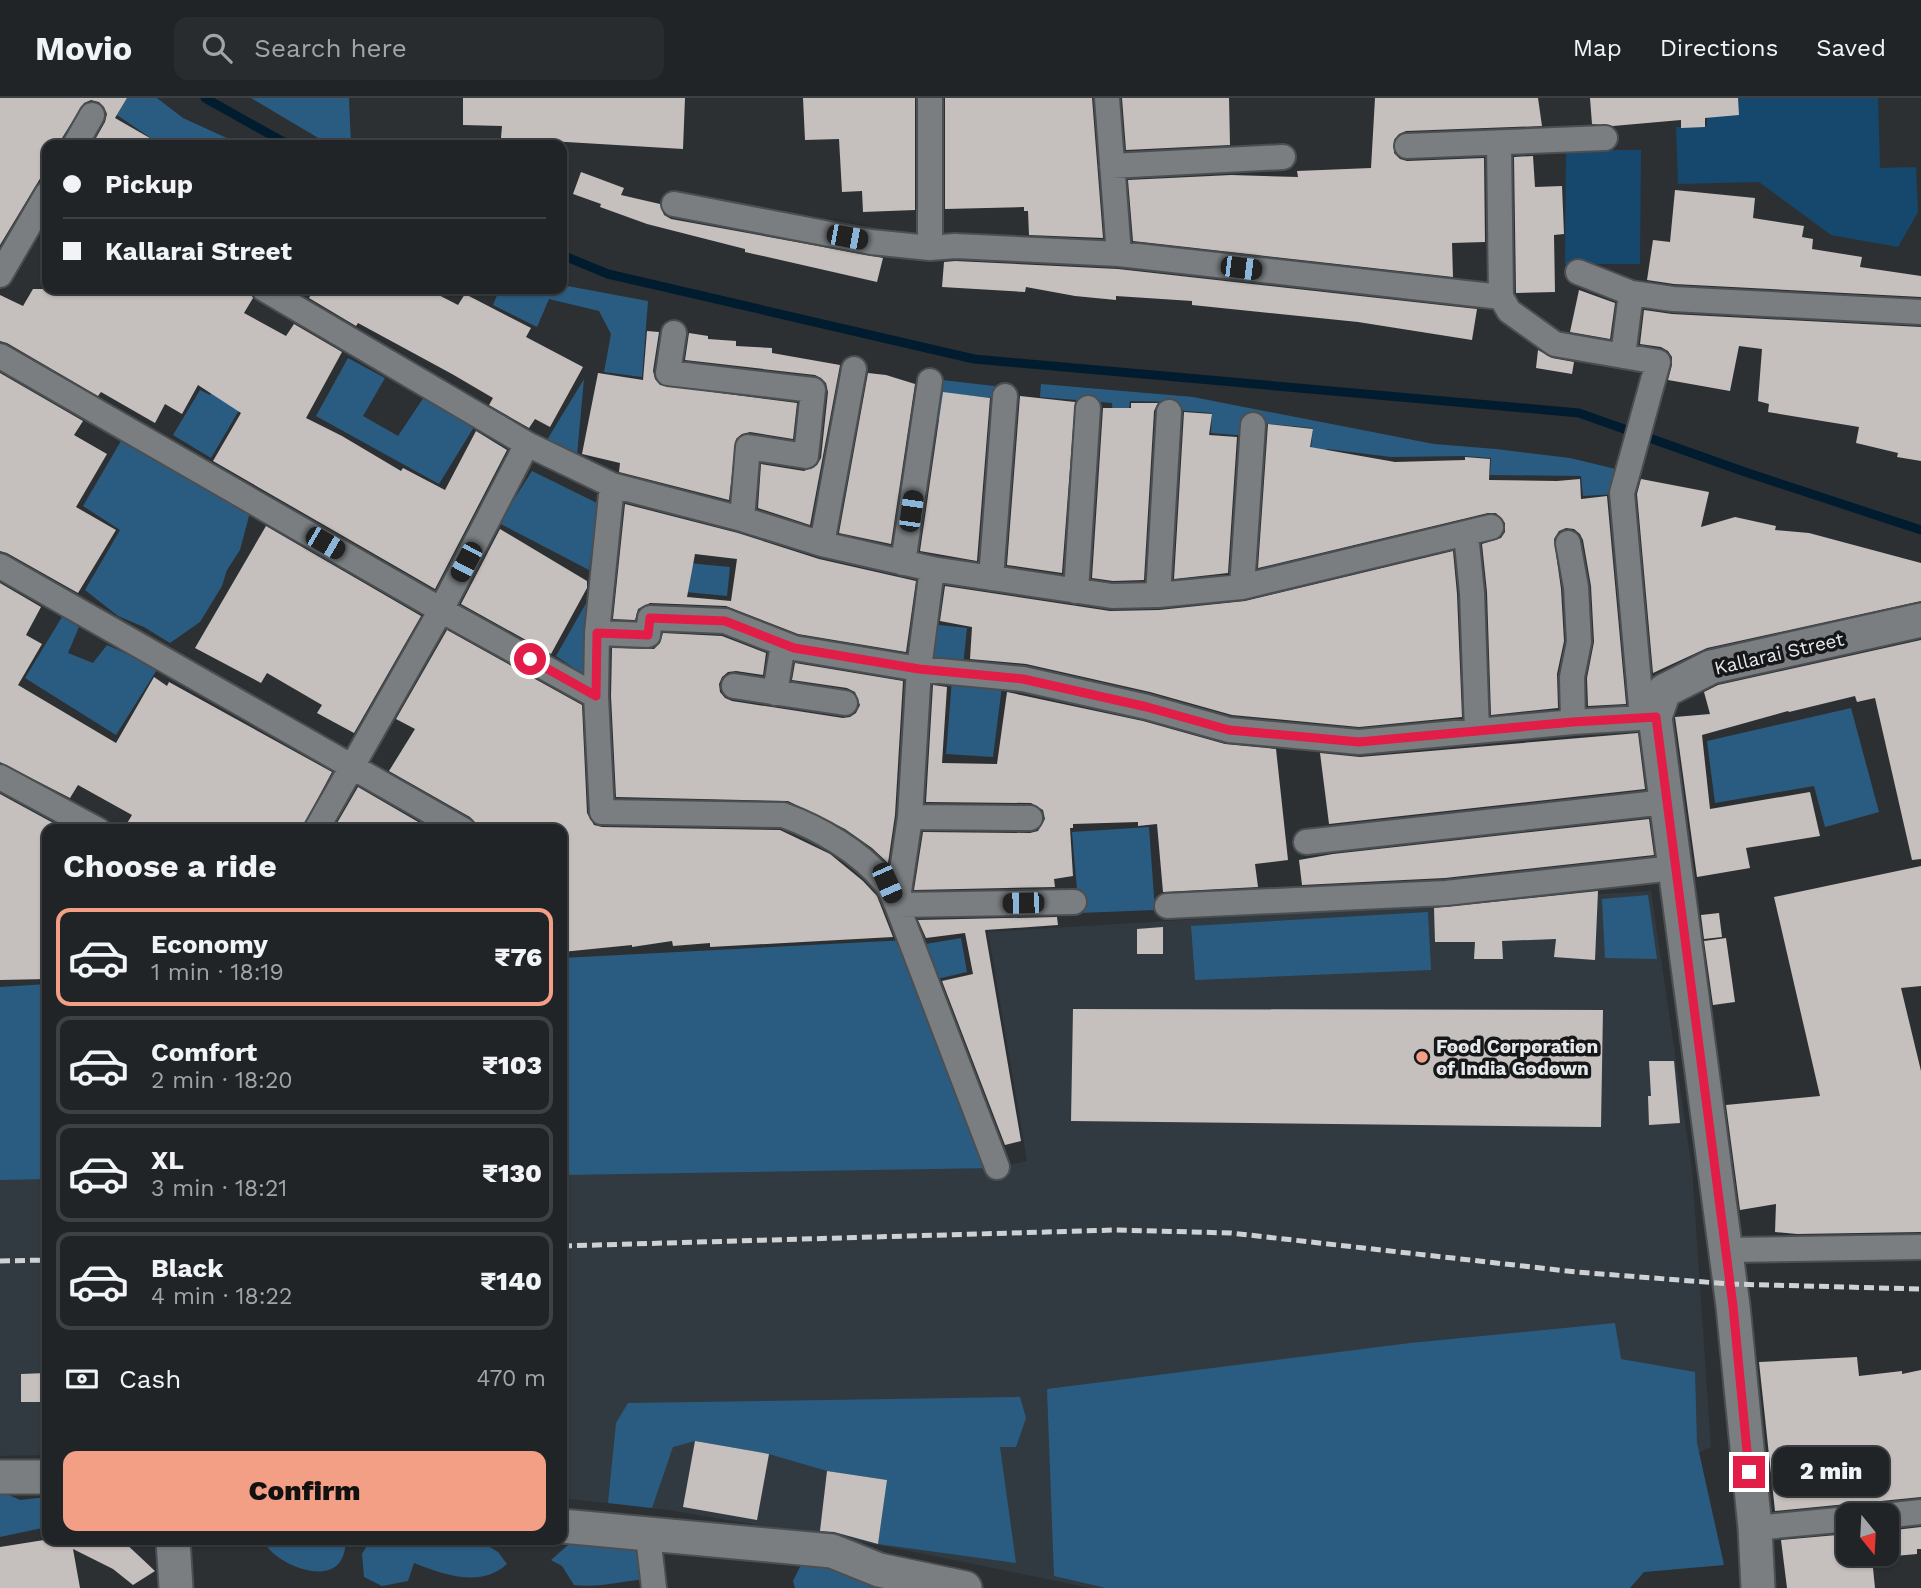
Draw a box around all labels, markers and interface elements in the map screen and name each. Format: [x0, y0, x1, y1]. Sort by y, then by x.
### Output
search box [174, 17, 664, 80]
text: Movio [35, 29, 132, 68]
icon: search [198, 29, 236, 67]
text: Search here [254, 33, 407, 63]
text: Map [1573, 34, 1622, 62]
text: Directions [1660, 34, 1778, 62]
text: Saved [1816, 34, 1886, 62]
text: Pickup [105, 169, 193, 199]
car [825, 223, 870, 251]
text: Kallarai Street [105, 236, 292, 266]
car [1219, 255, 1264, 281]
car [898, 489, 925, 533]
car [302, 523, 349, 563]
car [447, 539, 486, 585]
street label: Kallarai Street [1712, 627, 1846, 680]
route start [514, 643, 546, 675]
text: Choose a ride [63, 847, 277, 885]
car [869, 860, 906, 906]
car [1002, 892, 1045, 914]
icon: car [67, 926, 130, 989]
text: Economy [151, 929, 268, 959]
text: ₹76 [494, 942, 542, 972]
text: 1 min · 18:19 [151, 959, 284, 986]
icon: car [67, 1034, 130, 1097]
place label: Food Corporation of India Godown [1436, 1035, 1598, 1080]
text: Comfort [151, 1037, 257, 1067]
marker: Food Corporation of India Godown [1414, 1049, 1430, 1065]
text: ₹103 [482, 1050, 542, 1080]
text: 2 min · 18:20 [151, 1067, 293, 1094]
icon: car [67, 1142, 130, 1205]
text: XL [151, 1145, 184, 1175]
text: ₹130 [482, 1158, 542, 1188]
text: 3 min · 18:21 [151, 1175, 287, 1202]
icon: car [67, 1250, 130, 1313]
text: Black [151, 1253, 223, 1283]
text: ₹140 [480, 1266, 542, 1296]
text: 4 min · 18:22 [151, 1283, 292, 1310]
icon: cash [63, 1360, 101, 1398]
text: Cash [119, 1364, 181, 1394]
text: 470 m [477, 1365, 546, 1392]
callout: 2 min [1774, 1448, 1889, 1496]
button: Confirm [63, 1451, 546, 1531]
route end [1733, 1456, 1765, 1488]
text: 2 min [1800, 1458, 1862, 1485]
north arrow [1836, 1503, 1899, 1566]
map controls [1836, 1503, 1899, 1566]

